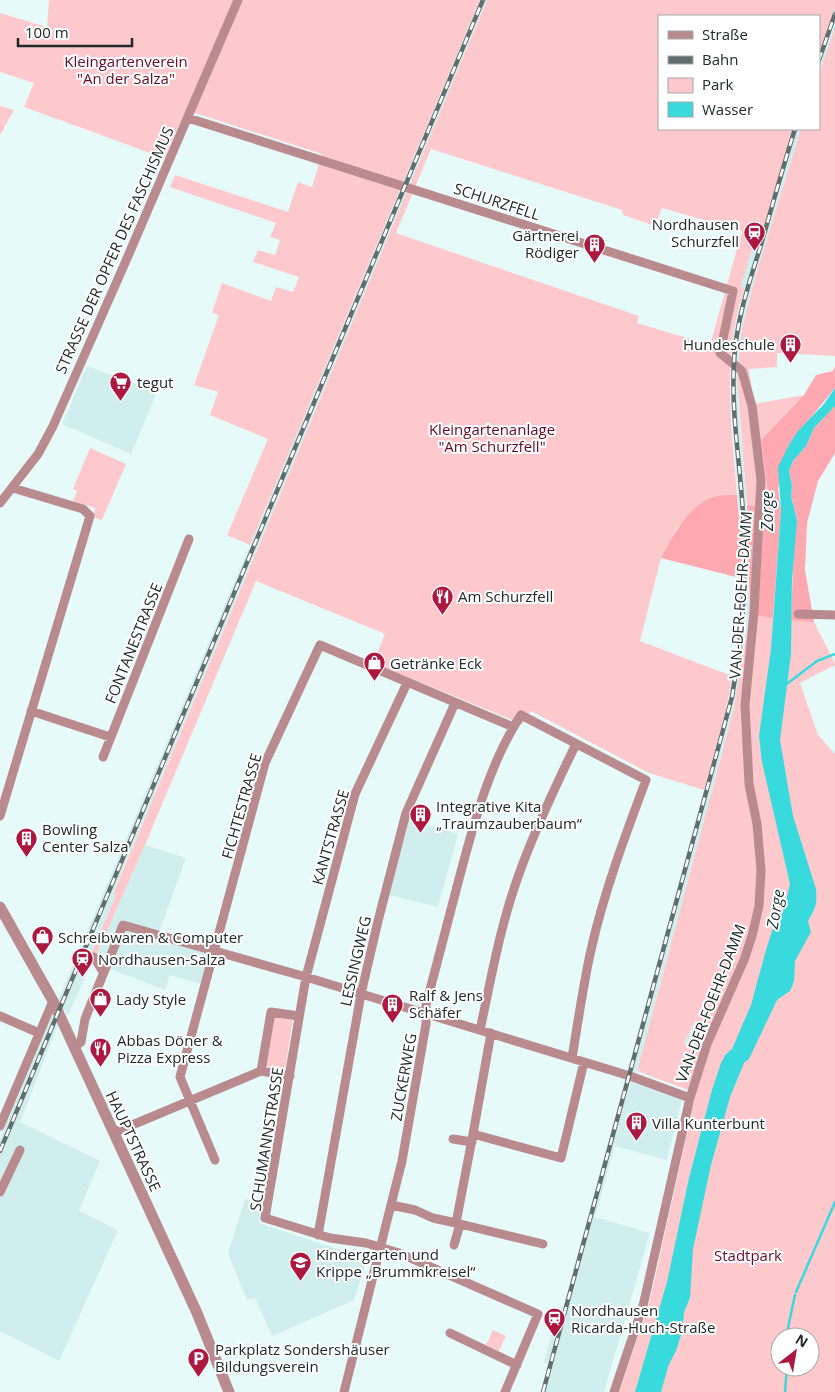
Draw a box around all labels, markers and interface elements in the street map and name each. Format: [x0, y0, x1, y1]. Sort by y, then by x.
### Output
scale bar [18, 15, 131, 47]
legend [658, 15, 820, 130]
text: 100 m [25, 22, 69, 42]
text: Straße [702, 24, 748, 44]
text: Bahn [702, 49, 738, 69]
park label: Kleingartenverein "An der Salza" [64, 51, 188, 88]
text: Park [702, 74, 733, 94]
text: Wasser [702, 99, 753, 119]
street label: STRASSE DER OPFER DES FASCHISMUS [50, 123, 178, 377]
street label: SCHURZFELL [451, 178, 543, 224]
place label: Nordhausen Schurzfell [652, 214, 739, 251]
station icon: Nordhausen Schurzfell [743, 221, 767, 252]
place label: Gärtnerei Rödiger [512, 225, 579, 262]
building icon: Gärtnerei Rödiger [583, 232, 607, 263]
building icon: Hundeschule [779, 332, 803, 363]
place label: Hundeschule [683, 334, 775, 354]
supermarket icon: tegut [109, 370, 133, 401]
place label: tegut [137, 372, 173, 392]
park label: Kleingartenanlage "Am Schurzfell" [429, 419, 555, 456]
water label: Zorge [756, 491, 778, 532]
street label: VAN-DER-FOEHR-DAMM [724, 510, 756, 680]
street label: FONTANESTRASSE [100, 580, 166, 706]
restaurant icon: Am Schurzfell [430, 584, 454, 615]
place label: Am Schurzfell [458, 586, 553, 606]
shop icon: Getränke Eck [362, 651, 386, 682]
place label: Getränke Eck [390, 653, 482, 673]
street label: FICHTESTRASSE [216, 751, 266, 861]
street label: KANTSTRASSE [307, 787, 353, 887]
place label: Integrative Kita „Traumzauberbaum“ [436, 796, 583, 833]
building icon: Integrative Kita „Traumzauberbaum“ [408, 803, 432, 834]
place label: Bowling Center Salza [42, 819, 129, 856]
building icon: Bowling Center Salza [14, 826, 38, 857]
water label: Zorge [761, 887, 789, 932]
street label: LESSINGWEG [335, 914, 375, 1008]
street label: VAN-DER-FOEHR-DAMM [671, 921, 749, 1085]
shop icon: Schreibwaren & Computer [30, 925, 54, 956]
place label: Schreibwaren & Computer [58, 927, 243, 947]
station icon: Nordhausen-Salza [70, 947, 94, 978]
place label: Nordhausen-Salza [98, 949, 226, 969]
place label: Ralf & Jens Schäfer [409, 985, 483, 1022]
shop icon: Lady Style [88, 987, 112, 1018]
place label: Lady Style [116, 989, 186, 1009]
building icon: Ralf & Jens Schäfer [381, 992, 405, 1023]
place label: Abbas Döner & Pizza Express [117, 1030, 223, 1067]
street label: ZUCKERWEG [385, 1032, 421, 1122]
restaurant icon: Abbas Döner & Pizza Express [89, 1037, 113, 1068]
street label: SCHUMANNSTRASSE [245, 1066, 287, 1212]
street label: HAUPTSTRASSE [102, 1087, 166, 1195]
building icon: Villa Kunterbunt [624, 1111, 648, 1142]
place label: Villa Kunterbunt [652, 1113, 765, 1133]
place label: Kindergarten und Krippe „Brummkreisel“ [316, 1244, 476, 1281]
park label: Stadtpark [714, 1245, 782, 1265]
school or university icon: Kindergarten und Krippe „Brummkreisel“ [288, 1251, 312, 1282]
place label: Nordhausen Ricarda-Huch-Straße [571, 1300, 715, 1337]
station icon: Nordhausen Ricarda-Huch-Straße [543, 1307, 567, 1338]
north arrow [770, 1327, 820, 1377]
text: N [792, 1329, 812, 1352]
place label: Parkplatz Sondershäuser Bildungsverein [215, 1339, 390, 1376]
parking icon: Parkplatz Sondershäuser Bildungsverein [187, 1346, 211, 1377]

